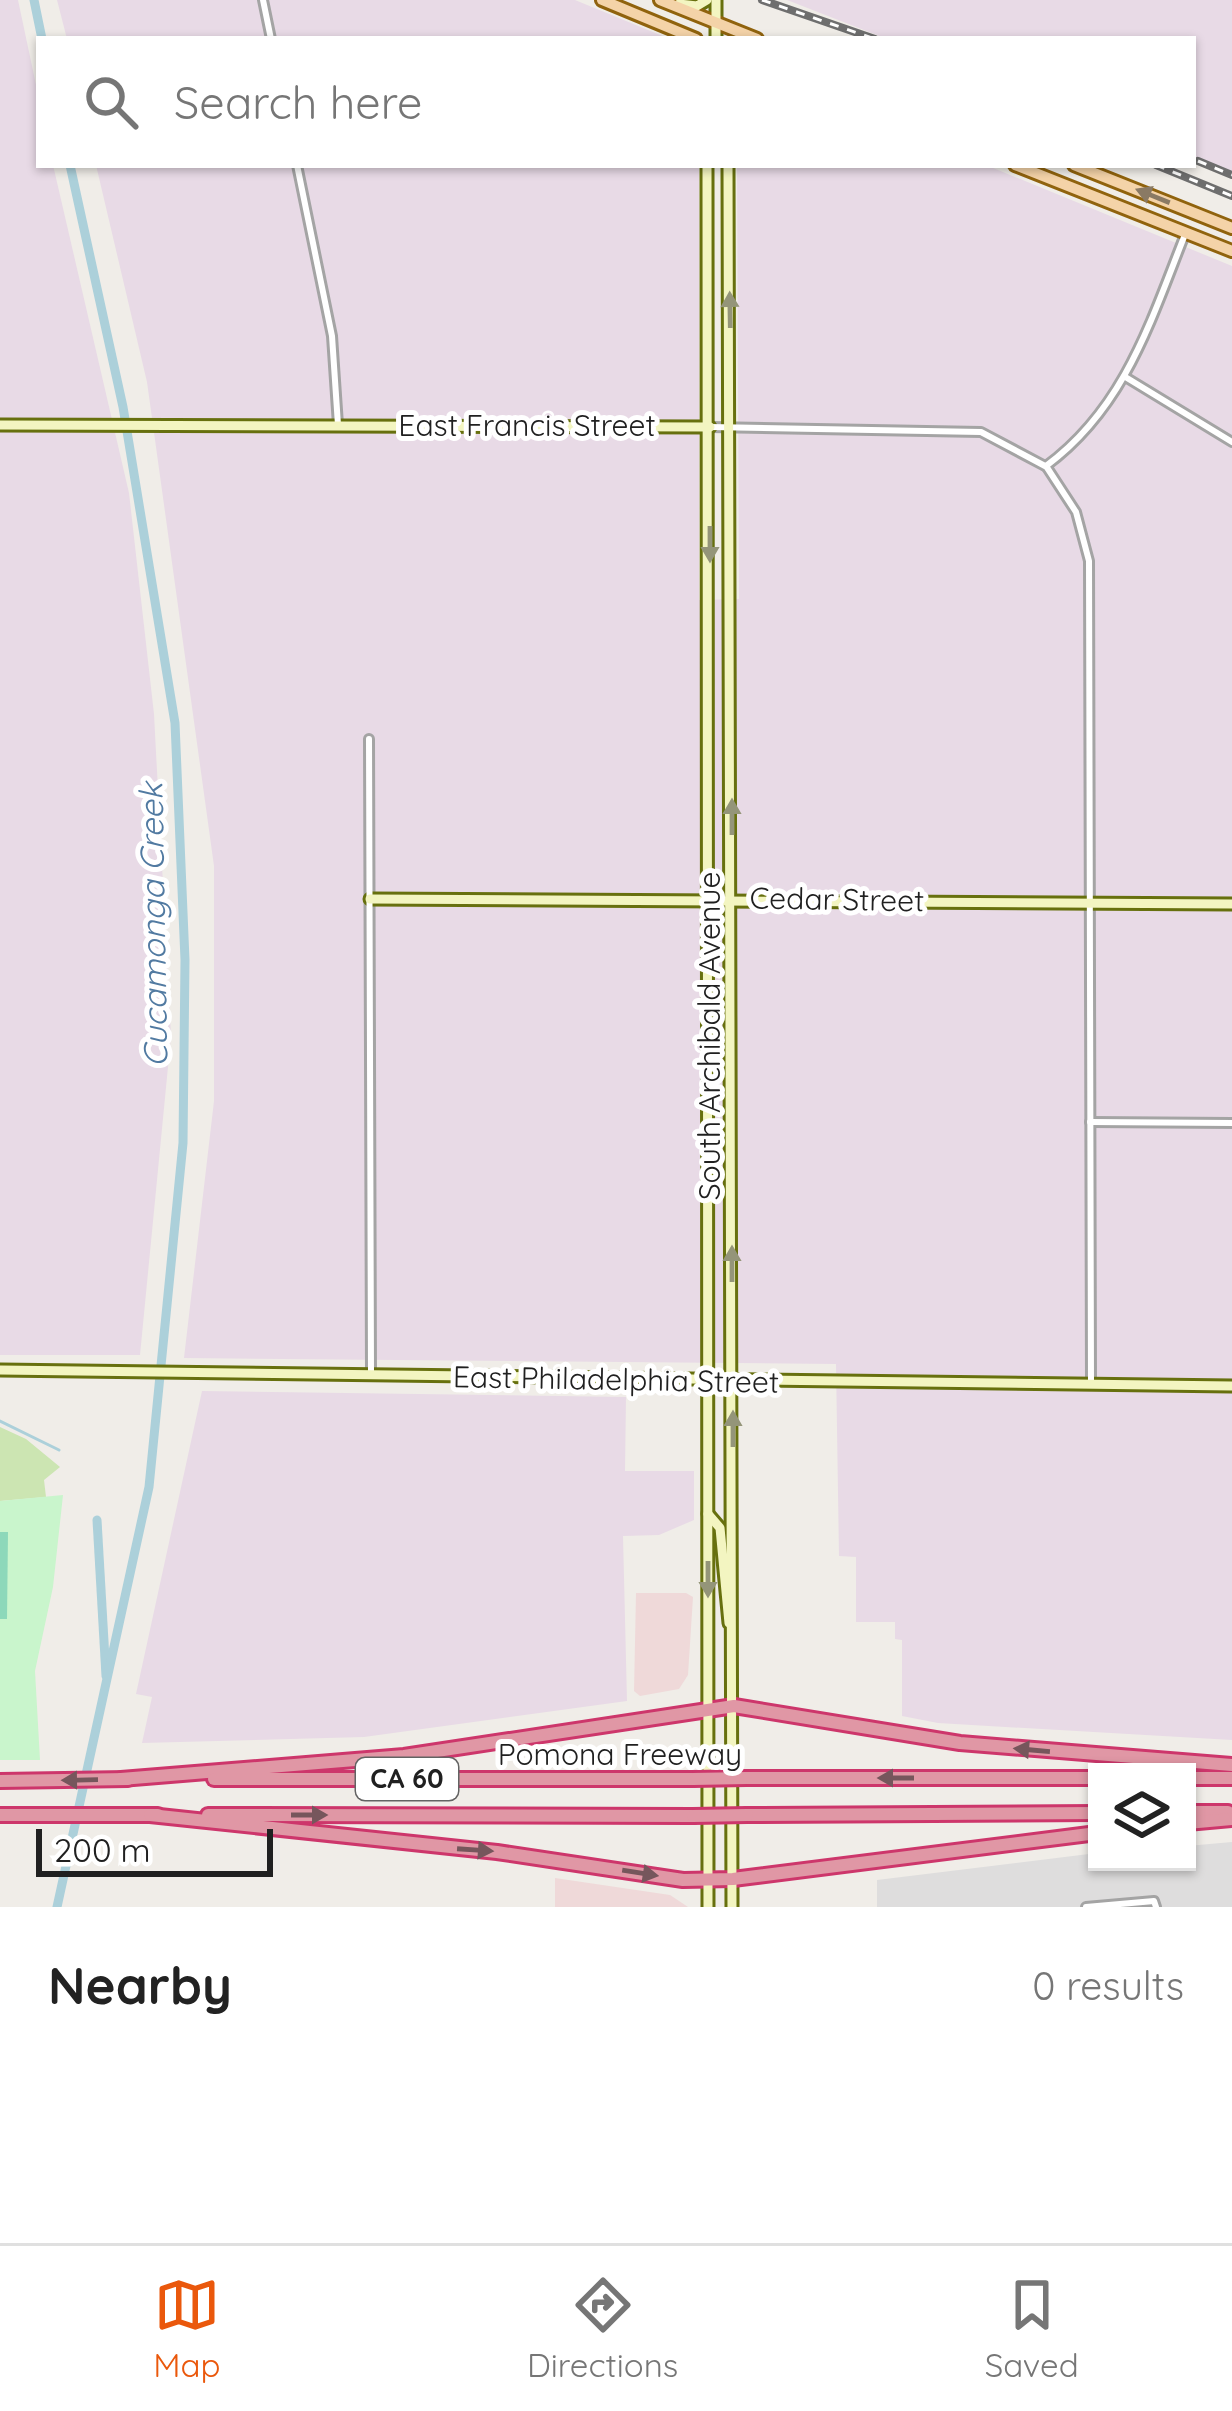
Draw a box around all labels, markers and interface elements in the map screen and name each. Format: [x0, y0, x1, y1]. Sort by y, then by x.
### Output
search box [36, 36, 1196, 168]
icon: search [78, 69, 144, 135]
text: Search here [174, 74, 422, 130]
one-way arrow [1135, 186, 1171, 205]
one-way arrow [720, 290, 740, 328]
street label: East Francis Street [398, 406, 656, 444]
one-way arrow [700, 526, 720, 564]
water label: Cucamonga Creek [129, 779, 175, 1068]
one-way arrow [722, 797, 742, 835]
street label: South Archibald Avenue [690, 872, 728, 1200]
street label: Cedar Street [749, 878, 925, 920]
one-way arrow [722, 1244, 742, 1282]
street label: East Philadelphia Street [453, 1357, 779, 1401]
one-way arrow [723, 1409, 742, 1447]
one-way arrow [699, 1561, 718, 1599]
street label: Pomona Freeway [498, 1735, 742, 1773]
one-way arrow [1013, 1740, 1050, 1759]
road number: CA 60 [356, 1758, 458, 1800]
map controls [1088, 1763, 1196, 1871]
button: layers [1088, 1763, 1196, 1871]
one-way arrow [876, 1768, 914, 1788]
one-way arrow [60, 1770, 98, 1790]
one-way arrow [291, 1805, 329, 1825]
scale bar [36, 1823, 273, 1876]
text: 200 m [54, 1829, 151, 1870]
one-way arrow [457, 1841, 494, 1860]
one-way arrow [622, 1864, 660, 1882]
text: Nearby [48, 1953, 232, 2017]
text: 0 results [1032, 1961, 1184, 2010]
tab: Map [153, 2272, 221, 2385]
tab: Directions [527, 2272, 678, 2385]
tab: Saved [985, 2272, 1079, 2385]

